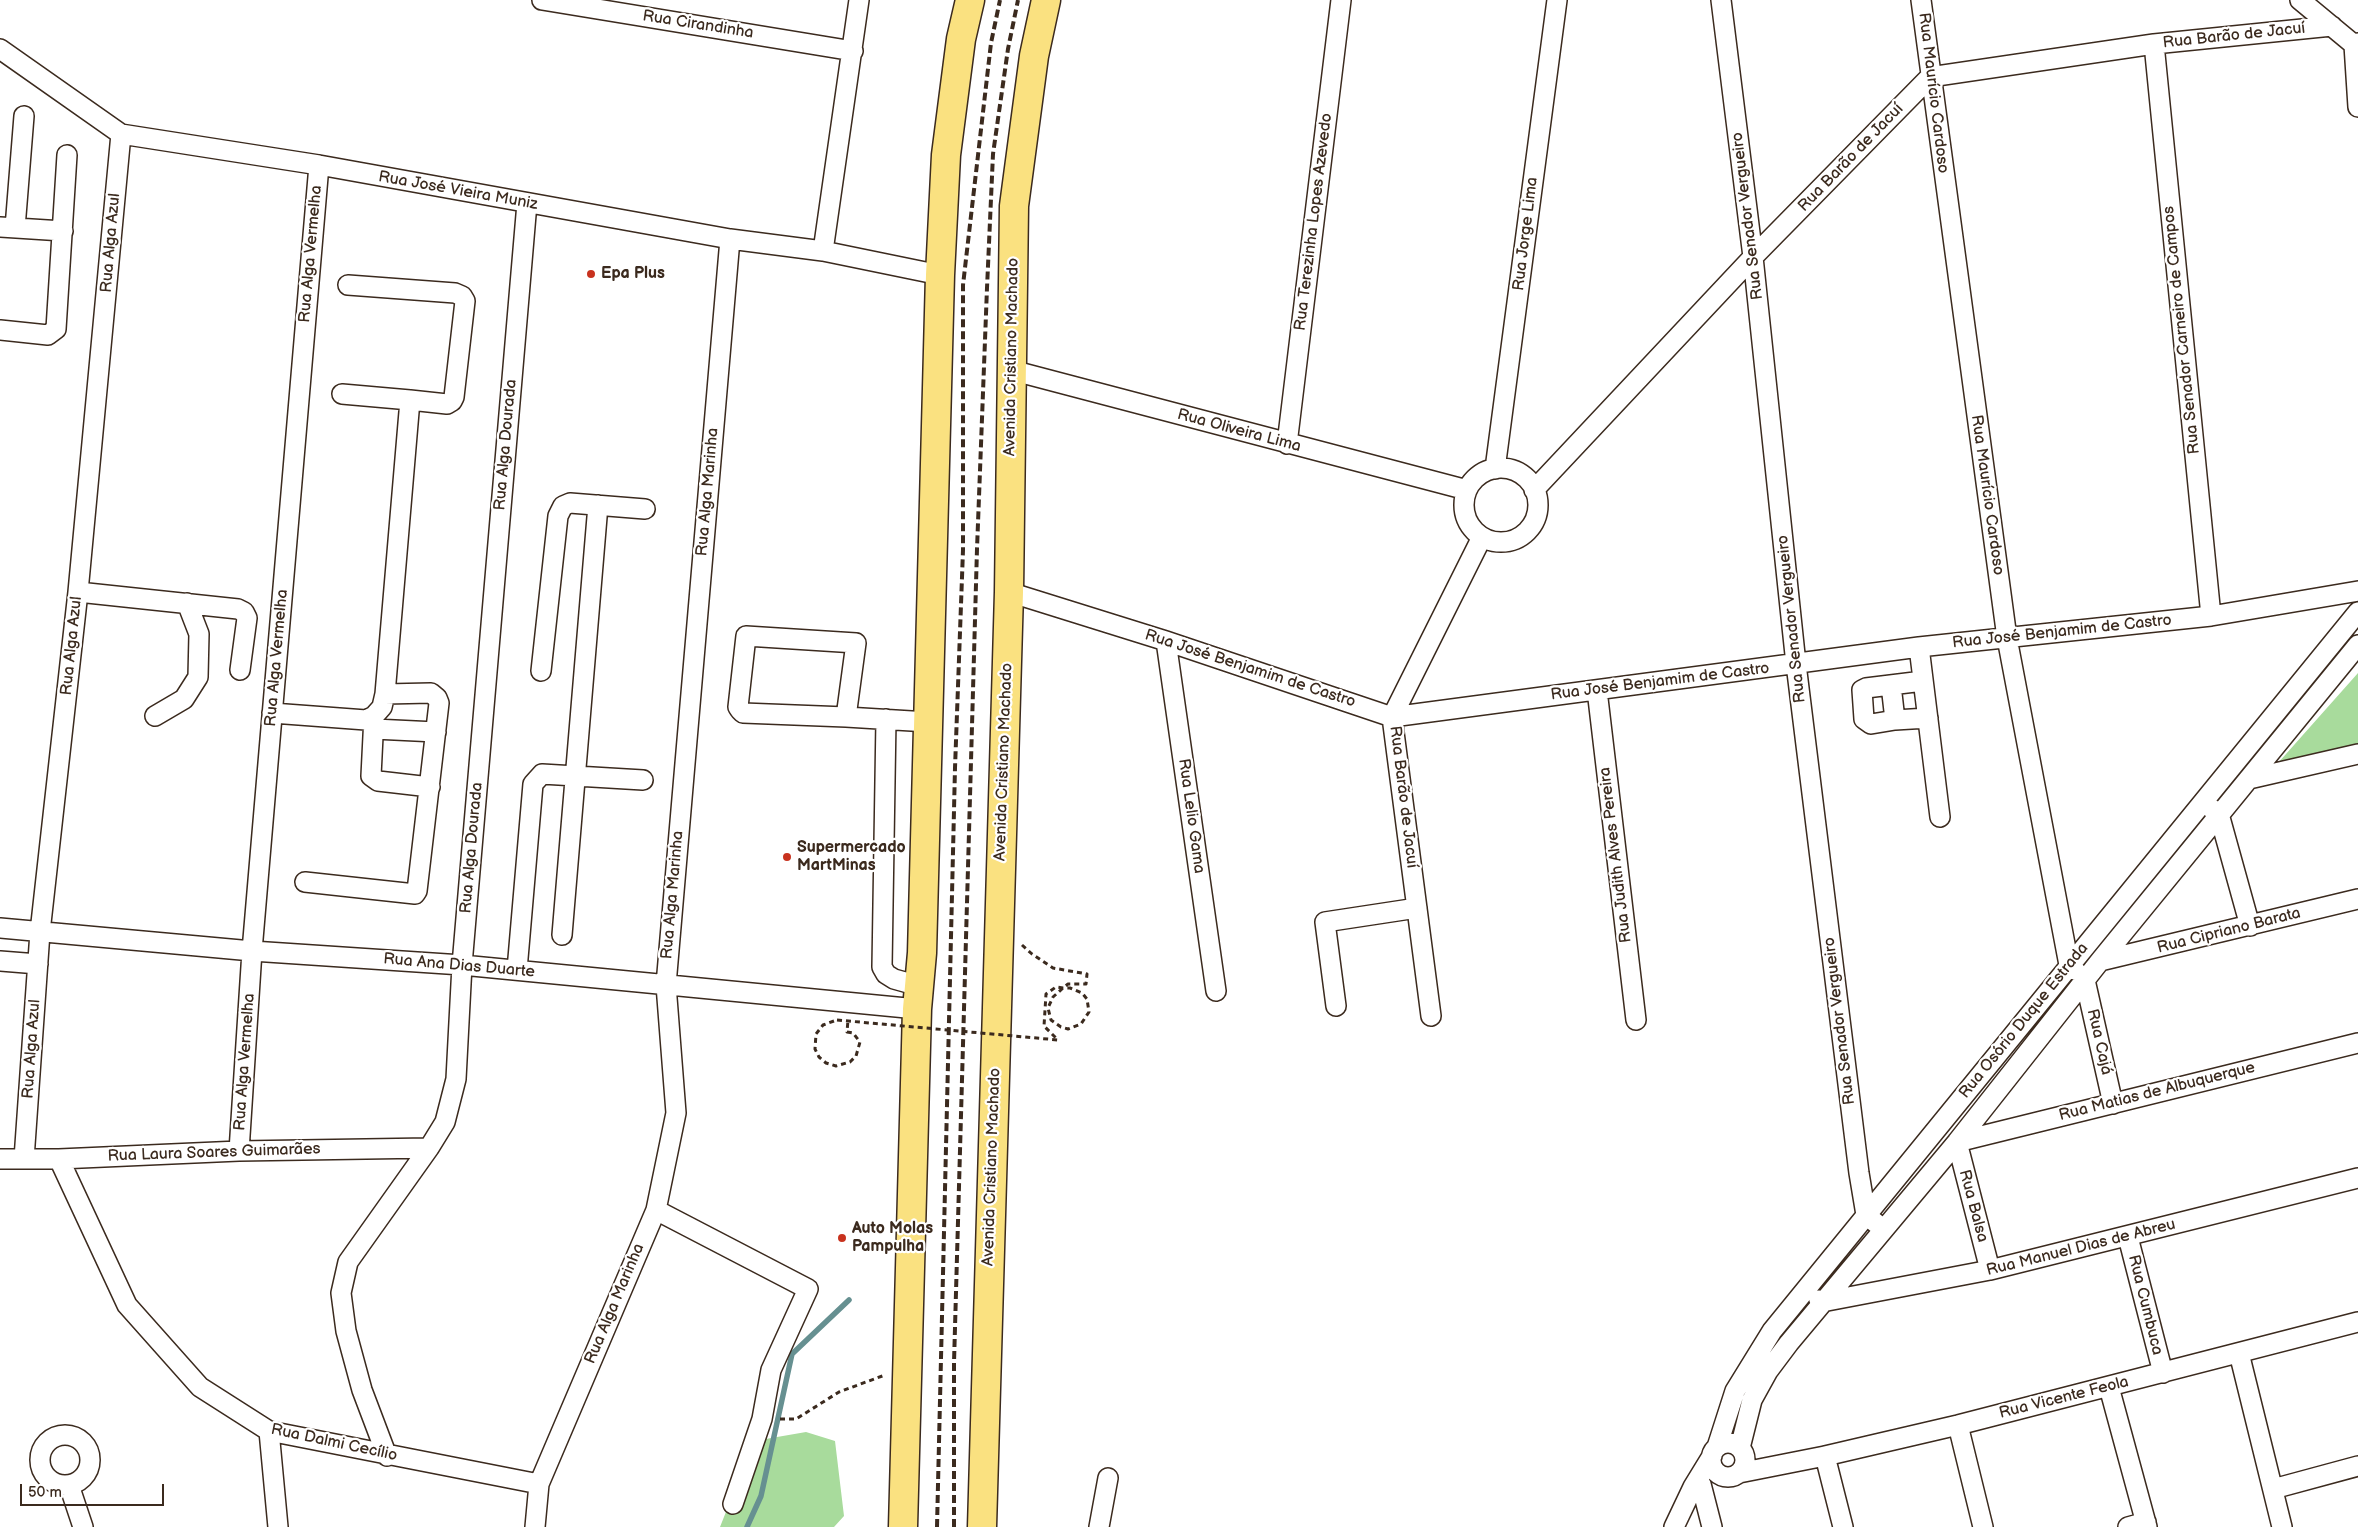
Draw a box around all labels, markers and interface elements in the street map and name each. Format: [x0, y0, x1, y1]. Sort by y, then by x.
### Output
street label: Rua Cirandinha [641, 7, 755, 43]
street label: Rua Maurício Cardoso [1914, 12, 1952, 174]
street label: Rua Barão de Jacuí [2162, 19, 2306, 53]
street label: Rua Barão de Jacuí [1794, 100, 1908, 216]
street label: Rua Terezinha Lopes Azevedo [1291, 112, 1337, 332]
street label: Rua Senador Vergueiro [1728, 131, 1768, 301]
street label: Rua José Vieira Muniz [377, 168, 539, 214]
street label: Rua Jorge Lima [1509, 176, 1543, 292]
street label: Rua Alga Vermelha [295, 185, 327, 323]
street label: Rua Alga Azul [97, 193, 125, 293]
street label: Rua Senador Carneiro de Campos [2159, 205, 2205, 455]
street label: Avenida Cristiano Machado [1001, 258, 1023, 456]
place label: Epa Plus [601, 264, 665, 284]
marker: Epa Plus [585, 268, 597, 280]
street label: Rua Alga Dourada [491, 379, 521, 511]
street label: Rua Oliveira Lima [1175, 405, 1303, 457]
street label: Rua Maurício Cardoso [1966, 414, 2008, 576]
street label: Rua Alga Marinha [693, 427, 723, 557]
street label: Rua Senador Vergueiro [1774, 534, 1810, 704]
street label: Rua Alga Vermelha [261, 589, 293, 727]
street label: Rua Alga Azul [57, 596, 87, 696]
street label: Rua José Benjamim de Castro [1951, 611, 2173, 653]
street label: Rua José Benjamim de Castro [1142, 626, 1358, 712]
street label: Rua José Benjamim de Castro [1549, 659, 1771, 705]
street label: Avenida Cristiano Machado [991, 663, 1017, 861]
street label: Rua Barão de Jacuí [1385, 725, 1421, 869]
street label: Rua Lelio Gama [1173, 757, 1209, 875]
street label: Rua Judith Alves Pereira [1596, 766, 1636, 944]
street label: Rua Alga Dourada [457, 782, 487, 914]
street label: Rua Alga Marinha [658, 830, 688, 960]
place label: Supermercado MartMinas [797, 838, 906, 876]
marker: Supermercado MartMinas [781, 851, 793, 863]
street label: Rua Cipriano Barata [2155, 904, 2303, 958]
street label: Rua Senador Vergueiro [1820, 936, 1860, 1106]
street label: Rua Osório Duque Estrada [1955, 939, 2093, 1103]
street label: Rua Ana Dias Duarte [382, 950, 536, 982]
street label: Rua Alga Vermelha [231, 993, 259, 1131]
street label: Rua Alga Azul [19, 999, 45, 1099]
street label: Rua Cajá [2082, 1007, 2116, 1077]
street label: Rua Matias de Albuquerque [2057, 1058, 2257, 1126]
street label: Avenida Cristiano Machado [979, 1068, 1005, 1266]
street label: Rua Laura Soares Guimarães [107, 1140, 321, 1166]
street label: Rua Balsa [1954, 1168, 1992, 1244]
street label: Rua Manuel Dias de Abreu [1985, 1215, 2177, 1281]
place label: Auto Molas Pampulha [852, 1219, 933, 1257]
marker: Auto Molas Pampulha [836, 1232, 848, 1244]
street label: Rua Alga Marinha [581, 1241, 649, 1367]
street label: Rua Cumbuca [2123, 1253, 2167, 1357]
street label: Rua Vicente Feola [1997, 1373, 2131, 1423]
street label: Rua Dalmi Cecílio [269, 1420, 399, 1466]
scale bar [22, 1474, 166, 1506]
text: 50 m [28, 1483, 62, 1502]

